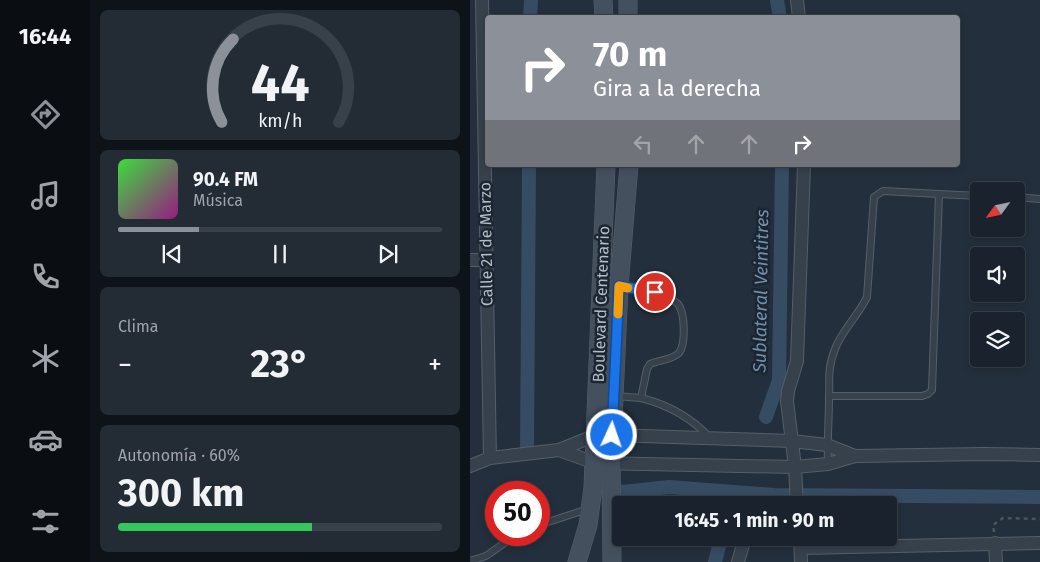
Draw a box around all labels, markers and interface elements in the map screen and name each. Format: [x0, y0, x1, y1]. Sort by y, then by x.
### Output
text: 16:44 [19, 23, 71, 50]
text: 70 m [593, 33, 667, 75]
icon: right [510, 35, 575, 100]
text: 44 [251, 52, 309, 115]
text: Gira a la derecha [593, 75, 761, 102]
icon: directions [28, 97, 63, 132]
text: km/h [258, 110, 302, 132]
icon: left [629, 130, 657, 158]
icon: ahead [682, 130, 710, 158]
icon: ahead [735, 130, 763, 158]
icon: right [788, 130, 816, 158]
text: 90.4 FM [193, 168, 258, 191]
icon: music [28, 178, 63, 213]
street label: Calle 21 de Marzo [475, 182, 497, 306]
north arrow [970, 182, 1025, 238]
map controls [970, 182, 1025, 367]
text: Música [193, 191, 243, 210]
water label: Sublateral Veintitres [749, 209, 773, 374]
street label: Boulevard Centenario [589, 225, 613, 383]
icon: previous [158, 240, 186, 268]
icon: pause [266, 240, 294, 268]
icon: next [374, 240, 402, 268]
button: sound [970, 247, 1025, 302]
icon: phone [28, 259, 63, 294]
pin [634, 271, 676, 313]
icon: arrive [641, 278, 669, 306]
button: layers [970, 312, 1025, 367]
text: Clima [118, 317, 158, 336]
icon: climate [28, 341, 63, 376]
text: 23° [251, 341, 310, 387]
text: − [118, 348, 132, 381]
text: + [428, 348, 442, 381]
position arrow [585, 408, 637, 460]
icon: car [28, 422, 63, 457]
text: Autonomía · 60% [118, 446, 240, 465]
text: 300 km [118, 470, 244, 516]
speed limit sign: 50 [485, 481, 550, 546]
icon: filters [28, 504, 63, 539]
text: 16:45 · 1 min · 90 m [675, 509, 834, 532]

